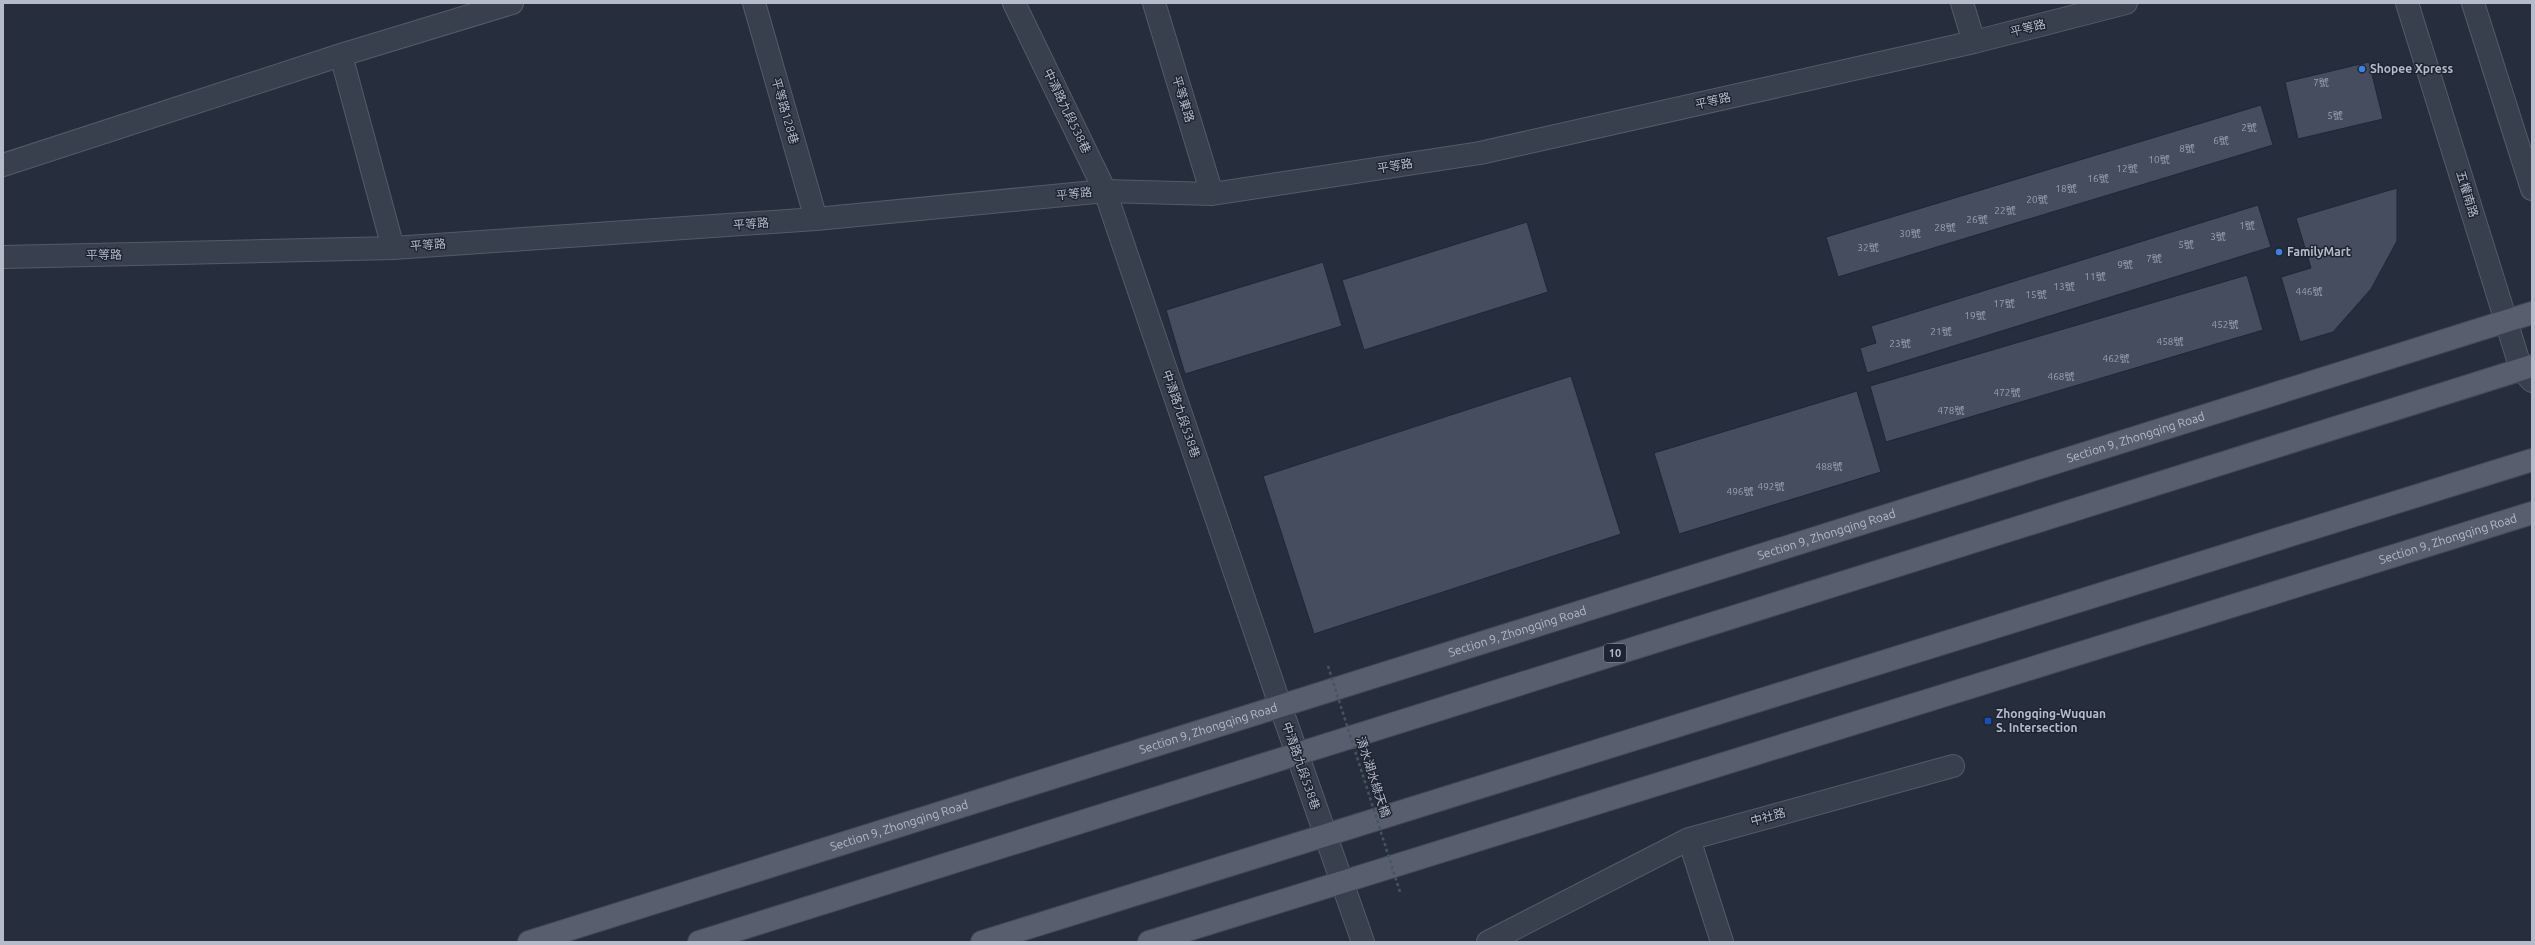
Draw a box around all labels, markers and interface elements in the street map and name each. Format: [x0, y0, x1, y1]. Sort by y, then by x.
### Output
street label: 平等路 [2009, 17, 2047, 38]
place label: Shopee Xpress [2370, 62, 2453, 75]
marker: Shopee Xpress [2357, 64, 2367, 74]
street label: 中清路九段538巷 [1041, 66, 1094, 155]
street label: 平等東路 [1170, 74, 1197, 124]
street label: 平等路128巷 [770, 76, 801, 145]
house number: 7號 [2313, 77, 2329, 88]
street label: 平等路 [1694, 90, 1732, 111]
house number: 5號 [2327, 110, 2343, 121]
house number: 2號 [2241, 122, 2257, 133]
house number: 6號 [2213, 135, 2229, 146]
house number: 8號 [2179, 143, 2195, 154]
house number: 10號 [2148, 154, 2170, 165]
street label: 平等路 [1376, 156, 1414, 175]
house number: 12號 [2116, 163, 2138, 174]
street label: 五權南路 [2454, 169, 2481, 219]
house number: 16號 [2087, 173, 2109, 184]
house number: 18號 [2055, 183, 2077, 194]
street label: 平等路 [1055, 185, 1093, 202]
house number: 20號 [2026, 194, 2048, 205]
house number: 22號 [1994, 205, 2016, 216]
house number: 26號 [1966, 214, 1988, 225]
street label: 平等路 [733, 216, 769, 231]
house number: 1號 [2239, 220, 2255, 231]
house number: 28號 [1934, 222, 1956, 233]
house number: 30號 [1899, 228, 1921, 239]
house number: 3號 [2210, 231, 2226, 242]
street label: 平等路 [410, 237, 446, 252]
house number: 5號 [2178, 239, 2194, 250]
house number: 32號 [1857, 242, 1879, 253]
place label: FamilyMart [2287, 245, 2351, 258]
marker: FamilyMart [2274, 247, 2284, 257]
street label: 平等路 [86, 248, 122, 261]
house number: 7號 [2146, 253, 2162, 264]
house number: 9號 [2117, 259, 2133, 270]
house number: 11號 [2084, 271, 2106, 282]
house number: 13號 [2053, 281, 2075, 292]
house number: 446號 [2296, 286, 2322, 297]
house number: 15號 [2025, 289, 2047, 300]
house number: 17號 [1993, 298, 2015, 309]
house number: 19號 [1964, 310, 1986, 321]
house number: 452號 [2212, 319, 2238, 330]
house number: 21號 [1930, 326, 1952, 337]
house number: 458號 [2157, 336, 2183, 347]
house number: 23號 [1889, 338, 1911, 349]
house number: 462號 [2103, 353, 2129, 364]
street label: 中清路九段538巷 [1160, 368, 1203, 460]
house number: 468號 [2048, 371, 2074, 382]
house number: 472號 [1994, 387, 2020, 398]
house number: 478號 [1938, 405, 1964, 416]
street label: Section 9, Zhongqing Road [2065, 409, 2206, 465]
house number: 488號 [1816, 461, 1842, 472]
house number: 492號 [1758, 481, 1784, 492]
house number: 496號 [1727, 486, 1753, 497]
street label: Section 9, Zhongqing Road [1756, 506, 1897, 562]
street label: Section 9, Zhongqing Road [2377, 511, 2518, 566]
street label: Section 9, Zhongqing Road [1447, 603, 1588, 659]
road number: 10 [1604, 644, 1626, 662]
street label: Section 9, Zhongqing Road [1138, 700, 1279, 756]
place label: Zhongqing-Wuquan S. Intersection [1996, 707, 2106, 734]
marker: Zhongqing-Wuquan S. Intersection [1983, 716, 1993, 726]
street label: 中清路九段538巷 [1280, 720, 1323, 812]
street label: 清水湖水綠天橋 [1354, 735, 1393, 819]
street label: Section 9, Zhongqing Road [828, 798, 970, 853]
street label: 中社路 [1749, 806, 1787, 827]

